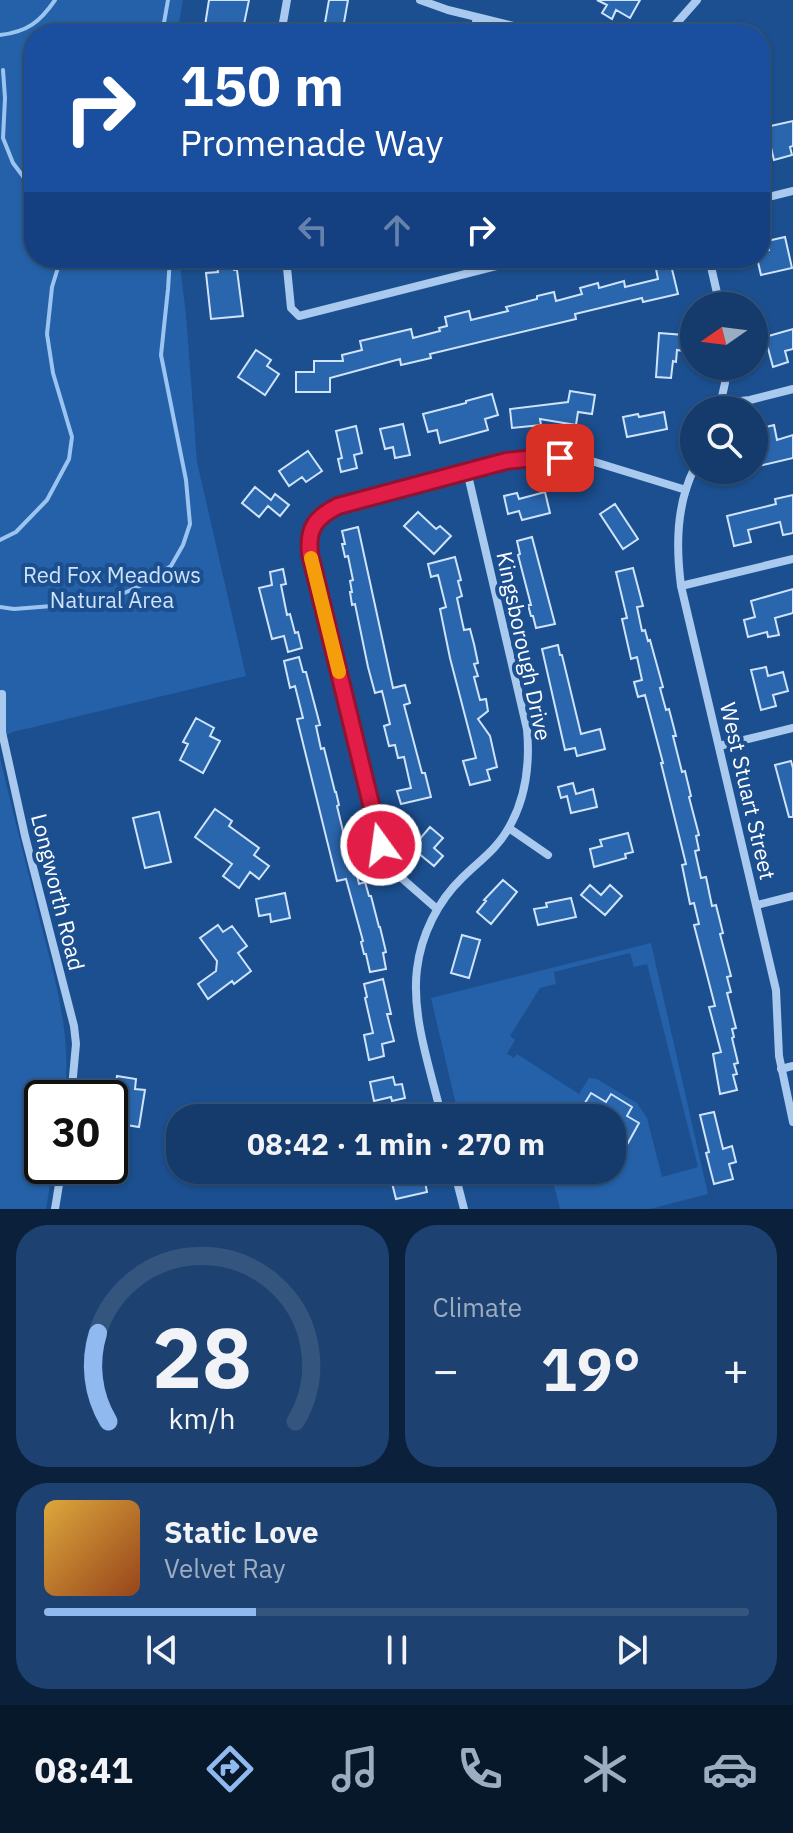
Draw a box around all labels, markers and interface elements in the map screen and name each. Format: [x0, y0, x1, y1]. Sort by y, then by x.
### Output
text: 150 m [180, 49, 344, 121]
icon: right [48, 56, 152, 160]
text: Promenade Way [180, 119, 443, 166]
icon: left [291, 208, 335, 252]
icon: ahead [375, 208, 419, 252]
icon: right [459, 208, 503, 252]
north arrow [680, 292, 768, 380]
map controls [680, 292, 768, 484]
button: search [680, 396, 768, 484]
pin [526, 424, 594, 492]
icon: arrive [538, 436, 582, 480]
street label: Kingsborough Drive [490, 549, 559, 743]
park label: Red Fox Meadows Natural Area [23, 560, 201, 614]
street label: West Stuart Street [714, 699, 783, 882]
position arrow [339, 803, 423, 887]
street label: Longworth Road [25, 810, 92, 973]
speed limit sign: 30 [24, 1080, 128, 1184]
text: 08:42 · 1 min · 270 m [247, 1124, 545, 1163]
text: Climate [433, 1290, 522, 1324]
text: 28 [152, 1303, 252, 1411]
text: 19° [541, 1329, 641, 1408]
text: − [433, 1341, 459, 1398]
text: + [723, 1341, 749, 1398]
text: km/h [169, 1400, 236, 1437]
text: Static Love [164, 1512, 319, 1551]
text: Velvet Ray [164, 1551, 285, 1585]
icon: previous [140, 1628, 184, 1672]
icon: pause [375, 1628, 419, 1672]
icon: next [610, 1628, 654, 1672]
icon: directions [202, 1741, 258, 1797]
icon: music [327, 1741, 383, 1797]
icon: phone [452, 1741, 508, 1797]
icon: climate [577, 1741, 633, 1797]
icon: car [702, 1741, 758, 1797]
text: 08:41 [35, 1746, 133, 1793]

